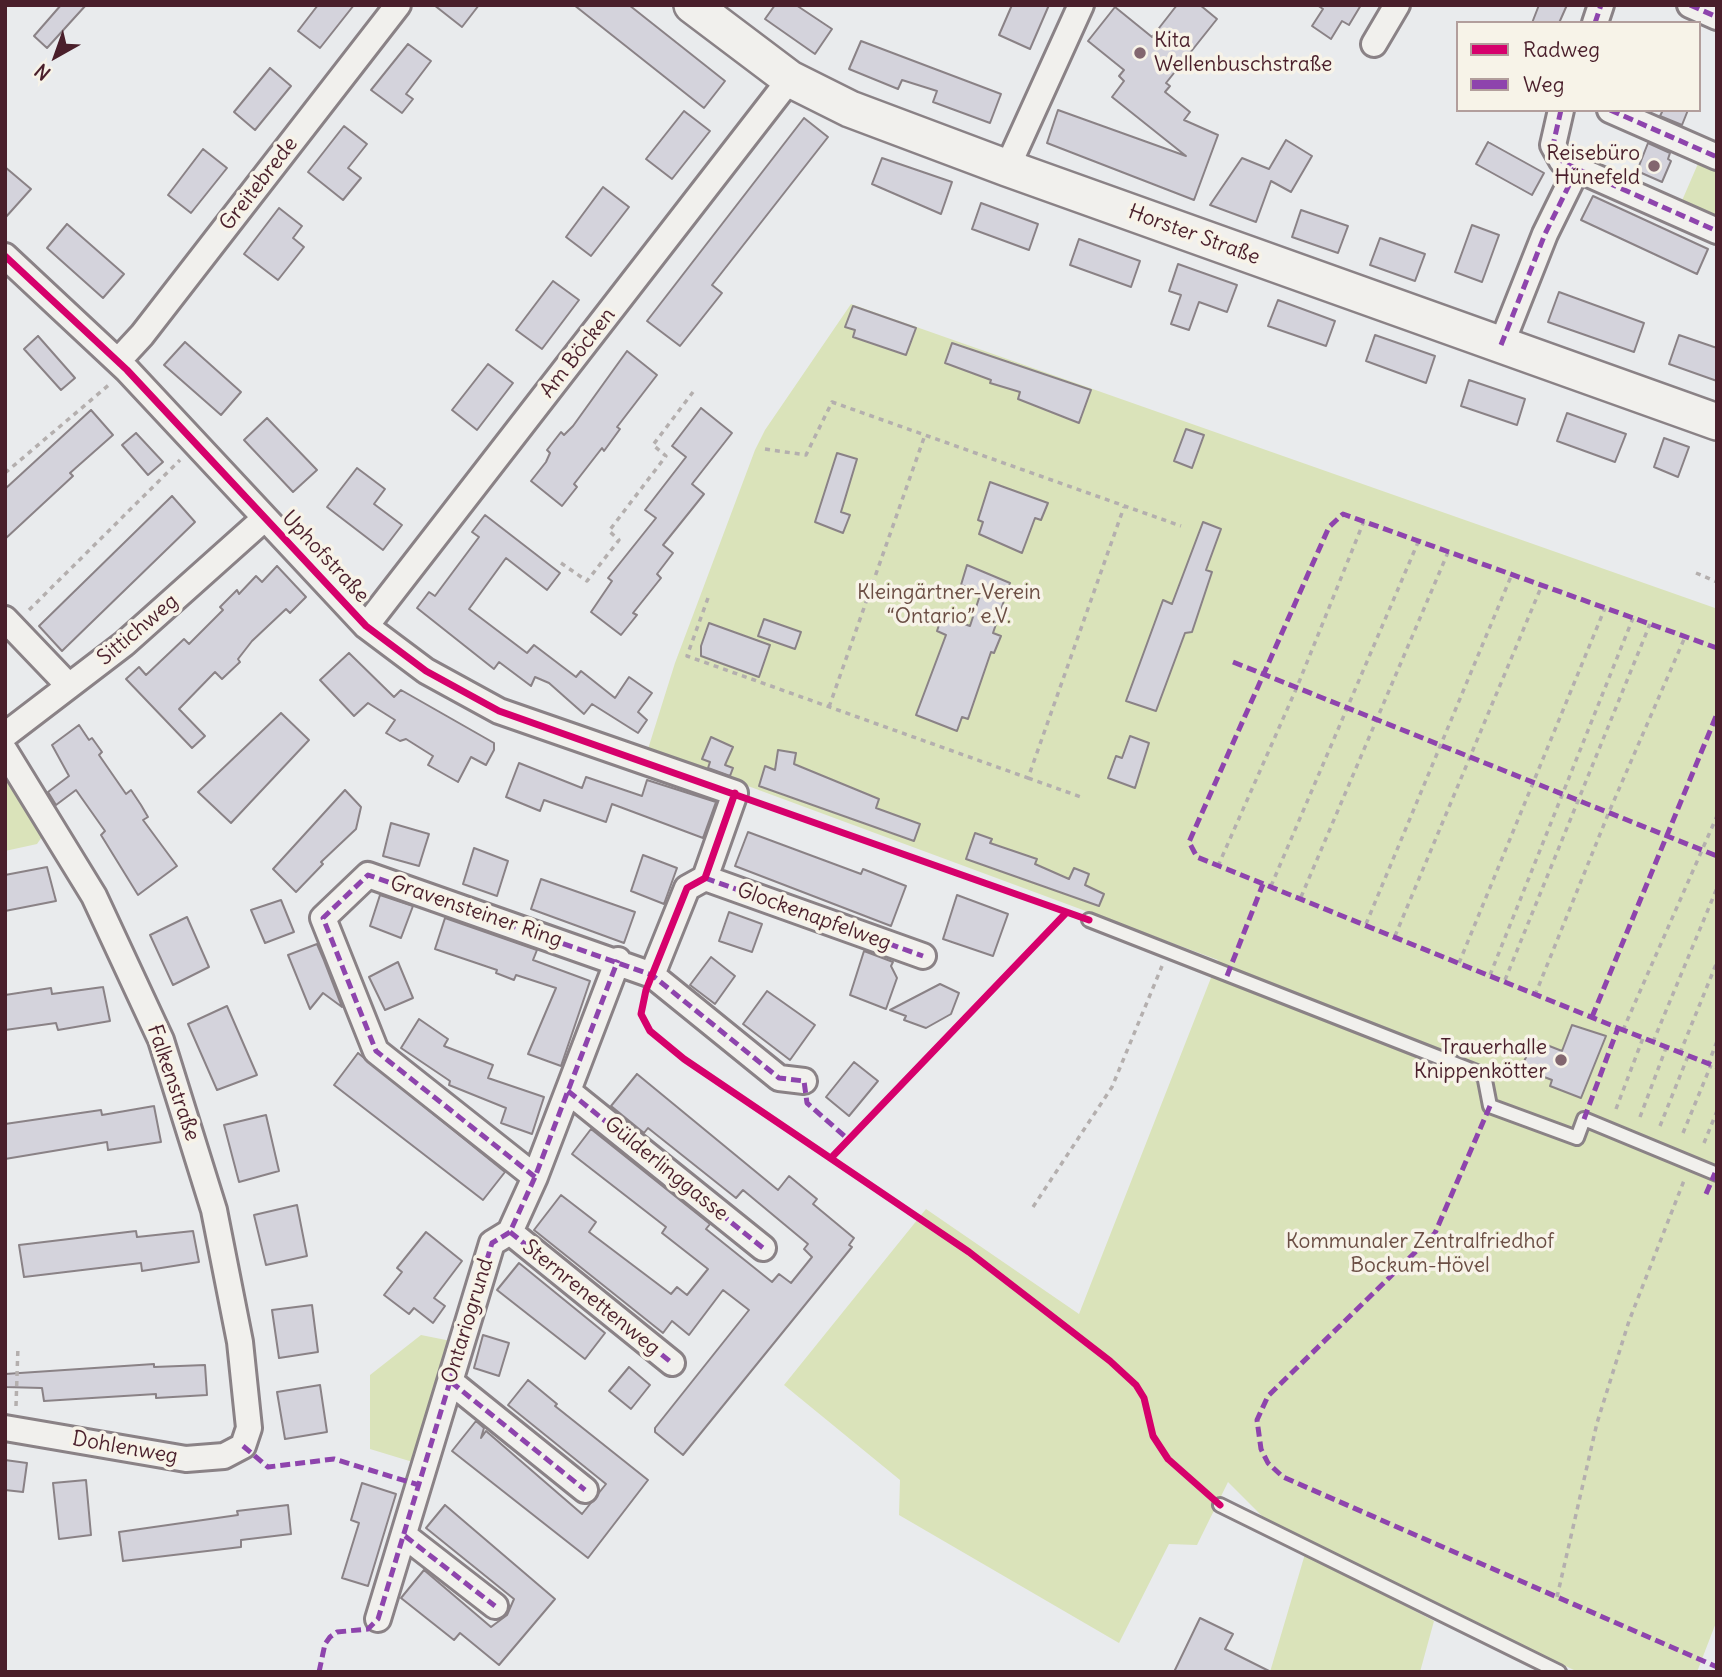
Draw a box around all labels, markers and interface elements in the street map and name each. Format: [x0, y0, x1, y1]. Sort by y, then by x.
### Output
north arrow [21, 21, 91, 91]
legend [1456, 21, 1701, 112]
place label: Kita Wellenbuschstraße [1154, 28, 1332, 78]
text: Radweg [1523, 36, 1600, 63]
marker: Kita Wellenbuschstraße [1132, 45, 1148, 61]
text: N [30, 59, 55, 86]
text: Weg [1523, 71, 1564, 98]
street label: Greitebrede [215, 132, 303, 236]
place label: Reisebüro Hünefeld [1546, 141, 1640, 191]
marker: Reisebüro Hünefeld [1646, 158, 1662, 174]
street label: Horster Straße [1125, 200, 1263, 270]
street label: Am Böcken [535, 303, 621, 403]
street label: Uphofstraße [276, 506, 374, 608]
park label: Kleingärtner-Verein “Ontario” e.V. [857, 580, 1041, 630]
street label: Sittichweg [93, 589, 183, 671]
street label: Gravensteiner Ring [387, 871, 565, 953]
street label: Glockenapfelweg [734, 877, 894, 957]
street label: Falkenstraße [141, 1022, 205, 1144]
place label: Trauerhalle Knippenkötter [1414, 1035, 1547, 1085]
marker: Trauerhalle Knippenkötter [1553, 1052, 1569, 1068]
street label: Gülderlinggasse [599, 1111, 733, 1227]
park label: Kommunaler Zentralfriedhof Bockum-Hövel [1286, 1229, 1554, 1279]
street label: Sternrenettenweg [517, 1235, 665, 1361]
street label: Ontariogrund [437, 1255, 499, 1387]
street label: Dohlenweg [70, 1426, 180, 1470]

